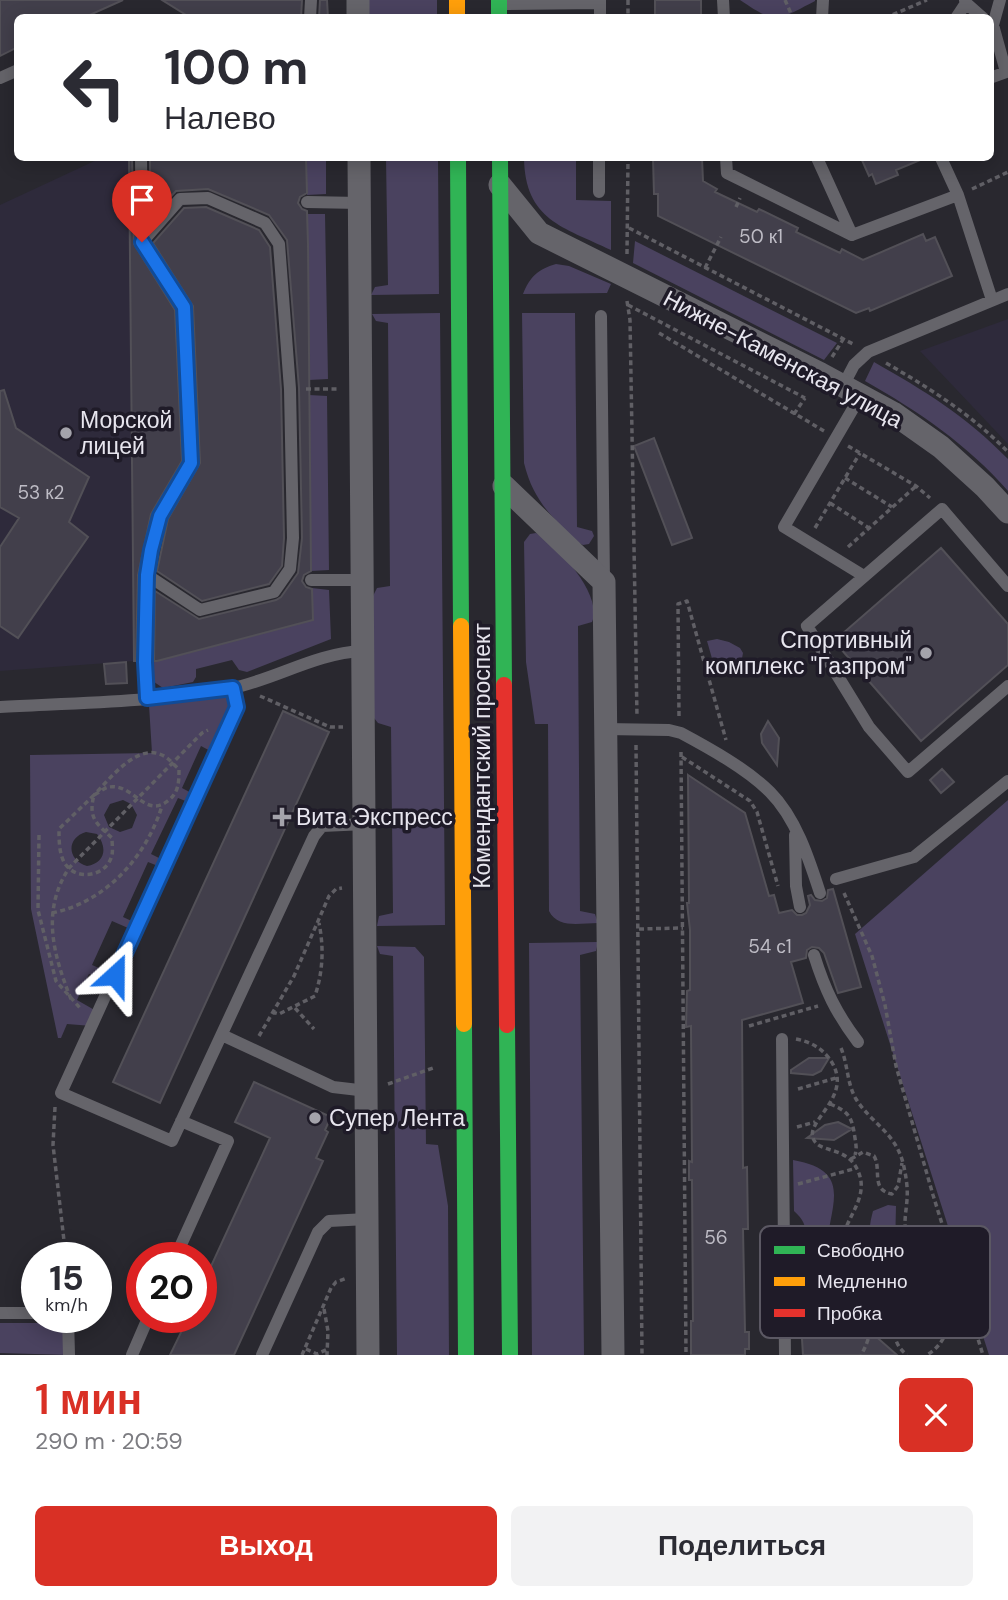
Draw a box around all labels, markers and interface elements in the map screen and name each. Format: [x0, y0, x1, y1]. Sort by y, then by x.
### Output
text: 100 m [164, 35, 308, 99]
icon: left [49, 42, 140, 133]
text: Налево [164, 97, 276, 139]
pin [112, 170, 172, 242]
icon: arrive [123, 181, 161, 219]
house number: 50 к1 [739, 224, 783, 249]
street label: Нижне-Каменская улица [658, 283, 908, 435]
place label: Морской лицей [80, 405, 172, 461]
marker: Морской лицей [58, 425, 74, 441]
house number: 53 к2 [17, 480, 65, 505]
street label: Комендантский проспект [467, 623, 497, 889]
place label: Спортивный комплекс "Газпром" [705, 625, 912, 681]
marker: Спортивный комплекс "Газпром" [918, 645, 934, 661]
place label: Вита Экспресс [296, 802, 453, 832]
marker: Вита Экспресс [274, 809, 290, 825]
house number: 54 с1 [748, 934, 792, 959]
position arrow [78, 938, 152, 1012]
place label: Супер Лента [329, 1103, 465, 1133]
marker: Супер Лента [307, 1110, 323, 1126]
house number: 56 [704, 1225, 728, 1250]
legend [760, 1226, 990, 1338]
text: Свободно [817, 1238, 904, 1263]
speed limit sign: 20 [126, 1242, 217, 1333]
text: 15 [49, 1255, 84, 1301]
text: Медленно [817, 1269, 907, 1294]
text: km/h [45, 1293, 88, 1317]
text: Пробка [817, 1301, 882, 1326]
text: 1 мин [35, 1372, 142, 1427]
button: close [899, 1378, 973, 1452]
text: 290 m · 20:59 [35, 1426, 183, 1456]
button: Выход [35, 1506, 497, 1586]
button: Поделиться [511, 1506, 973, 1586]

